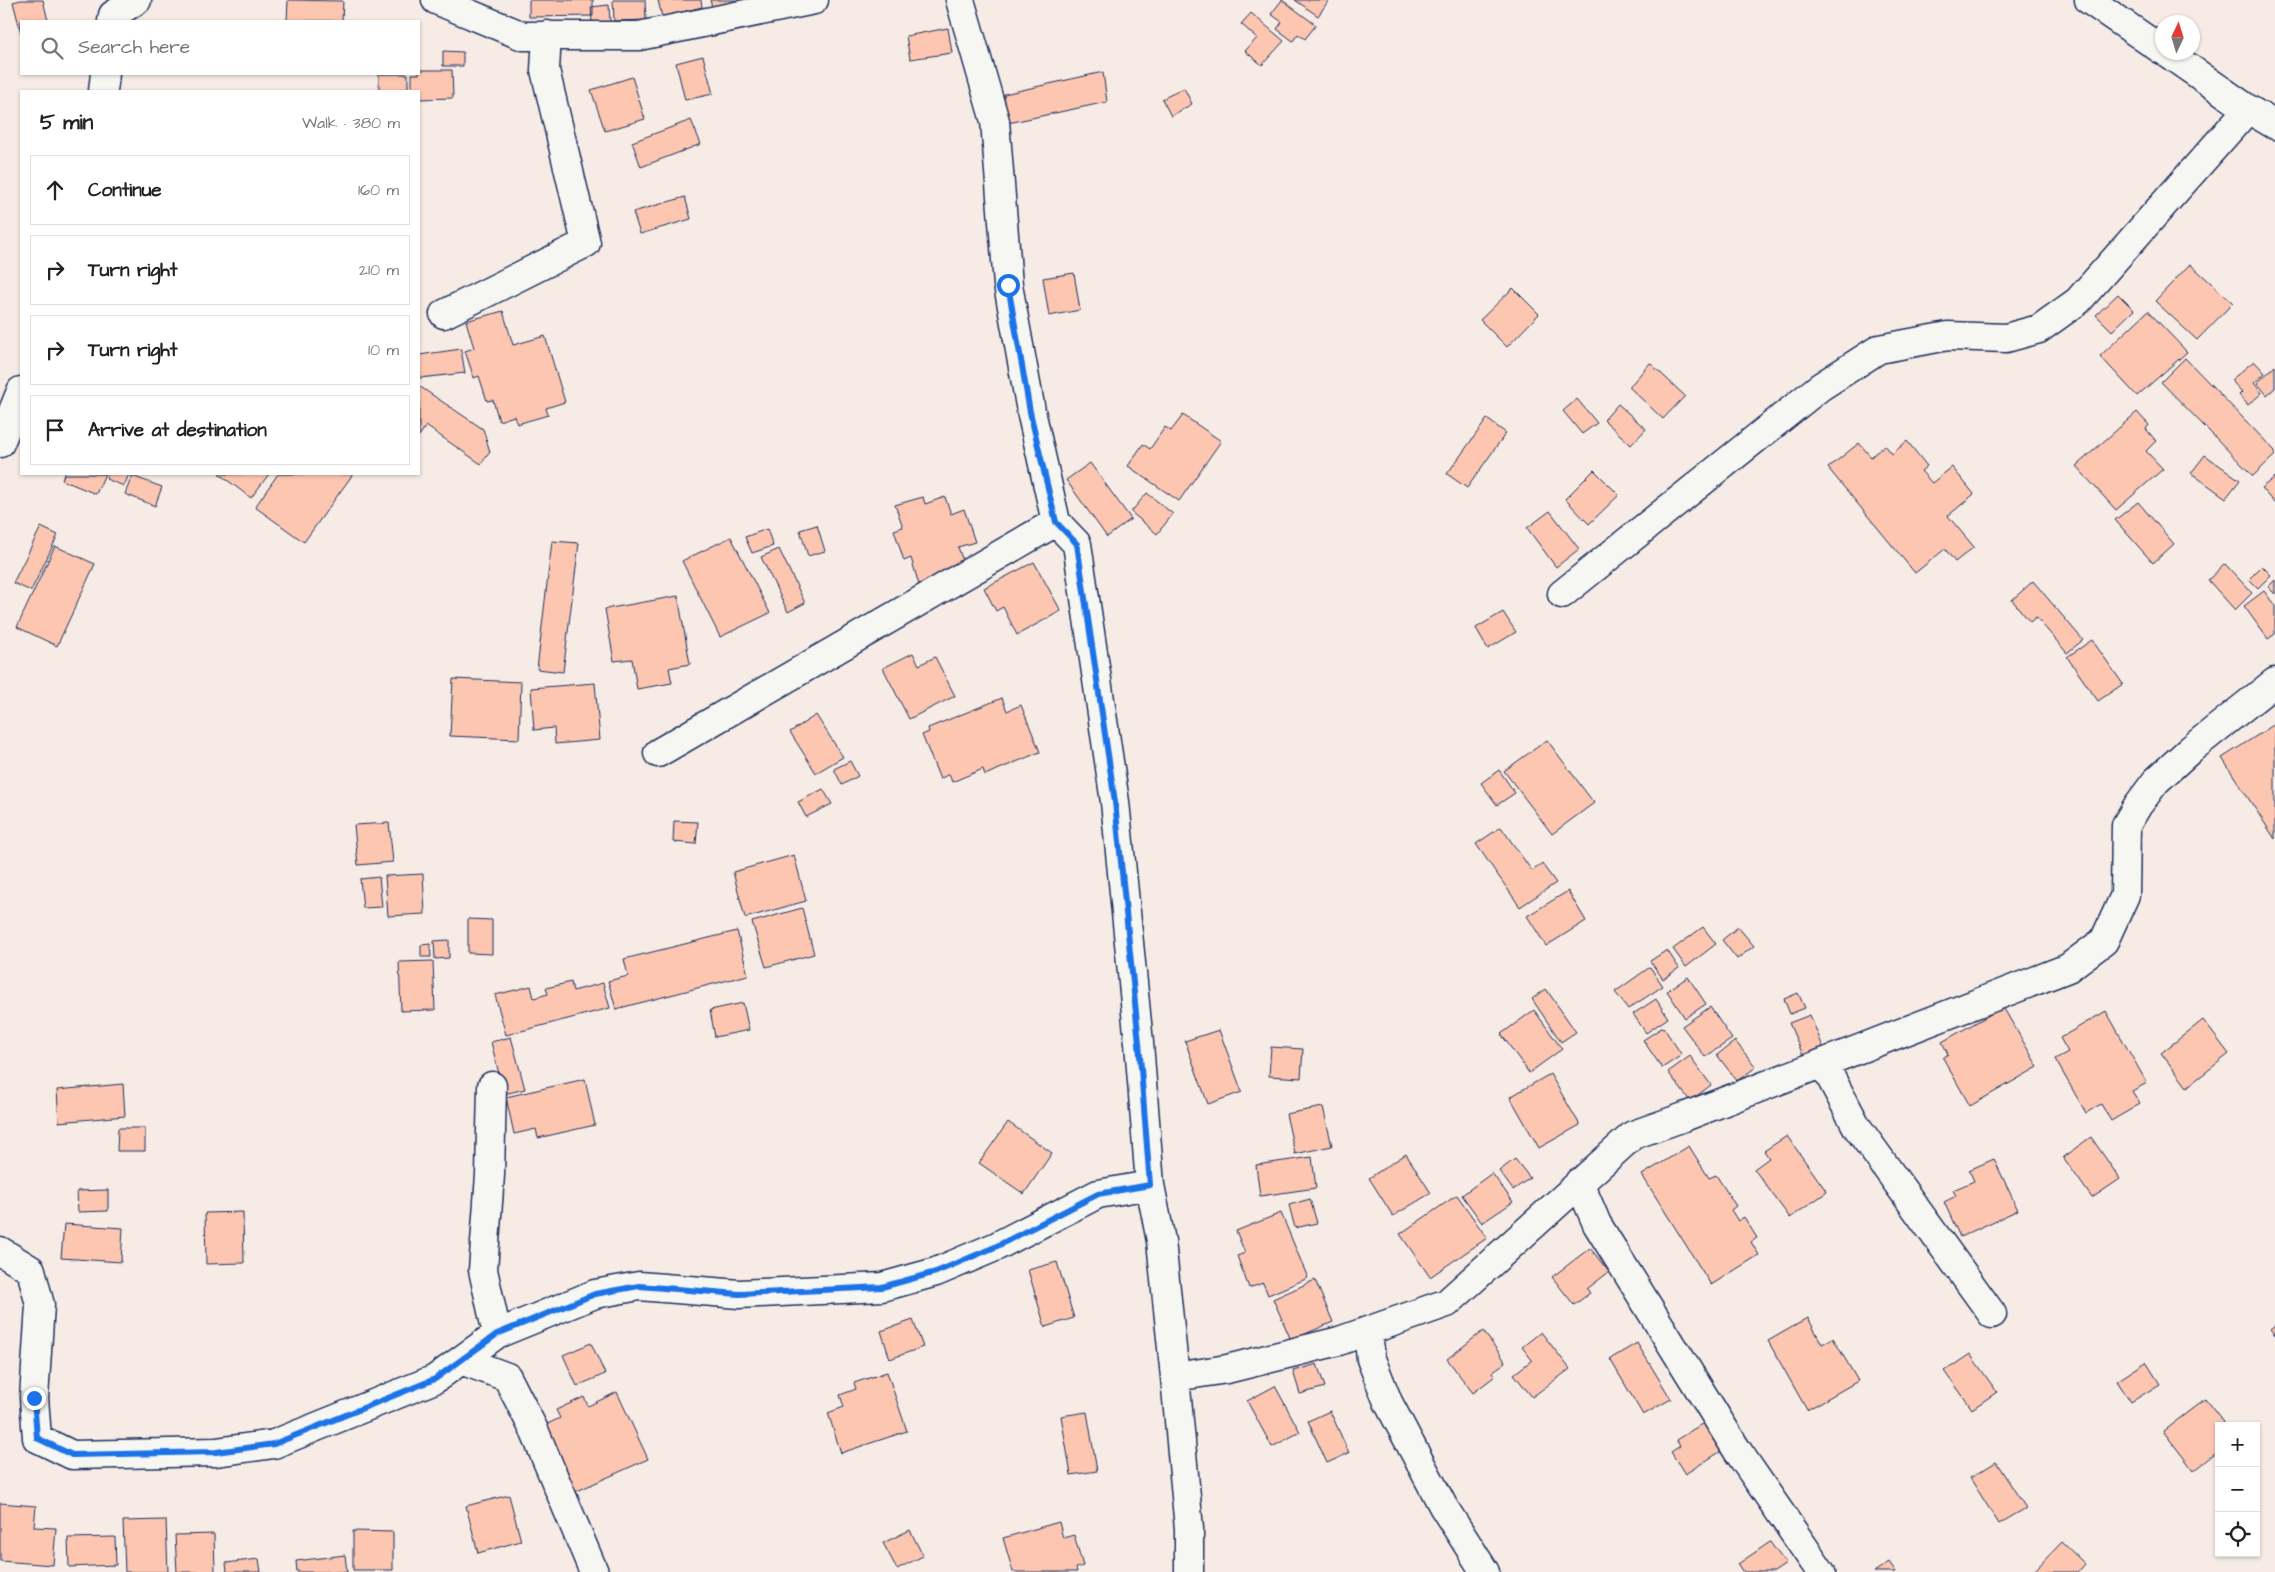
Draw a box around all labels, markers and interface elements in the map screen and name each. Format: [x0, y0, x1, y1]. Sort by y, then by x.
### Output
north arrow [2155, 15, 2200, 60]
search box [20, 20, 420, 75]
icon: search [38, 34, 66, 62]
text: Search here [78, 34, 190, 61]
text: 5 min [40, 108, 93, 137]
text: Walk · 380 m [302, 112, 400, 134]
icon: ahead [41, 176, 69, 204]
text: Continue [88, 177, 162, 204]
text: 160 m [358, 179, 399, 201]
icon: right [41, 256, 69, 284]
text: Turn right [88, 257, 177, 284]
text: 210 m [359, 259, 399, 281]
route start [997, 274, 1020, 297]
icon: right [41, 336, 69, 364]
text: Turn right [88, 337, 177, 364]
text: 10 m [368, 339, 399, 361]
icon: arrive [41, 416, 69, 444]
text: Arrive at destination [88, 417, 267, 444]
route end [23, 1387, 46, 1410]
map controls [2215, 1422, 2260, 1557]
button: + [2215, 1422, 2260, 1467]
button: − [2215, 1467, 2260, 1512]
button: locate [2215, 1512, 2260, 1557]

